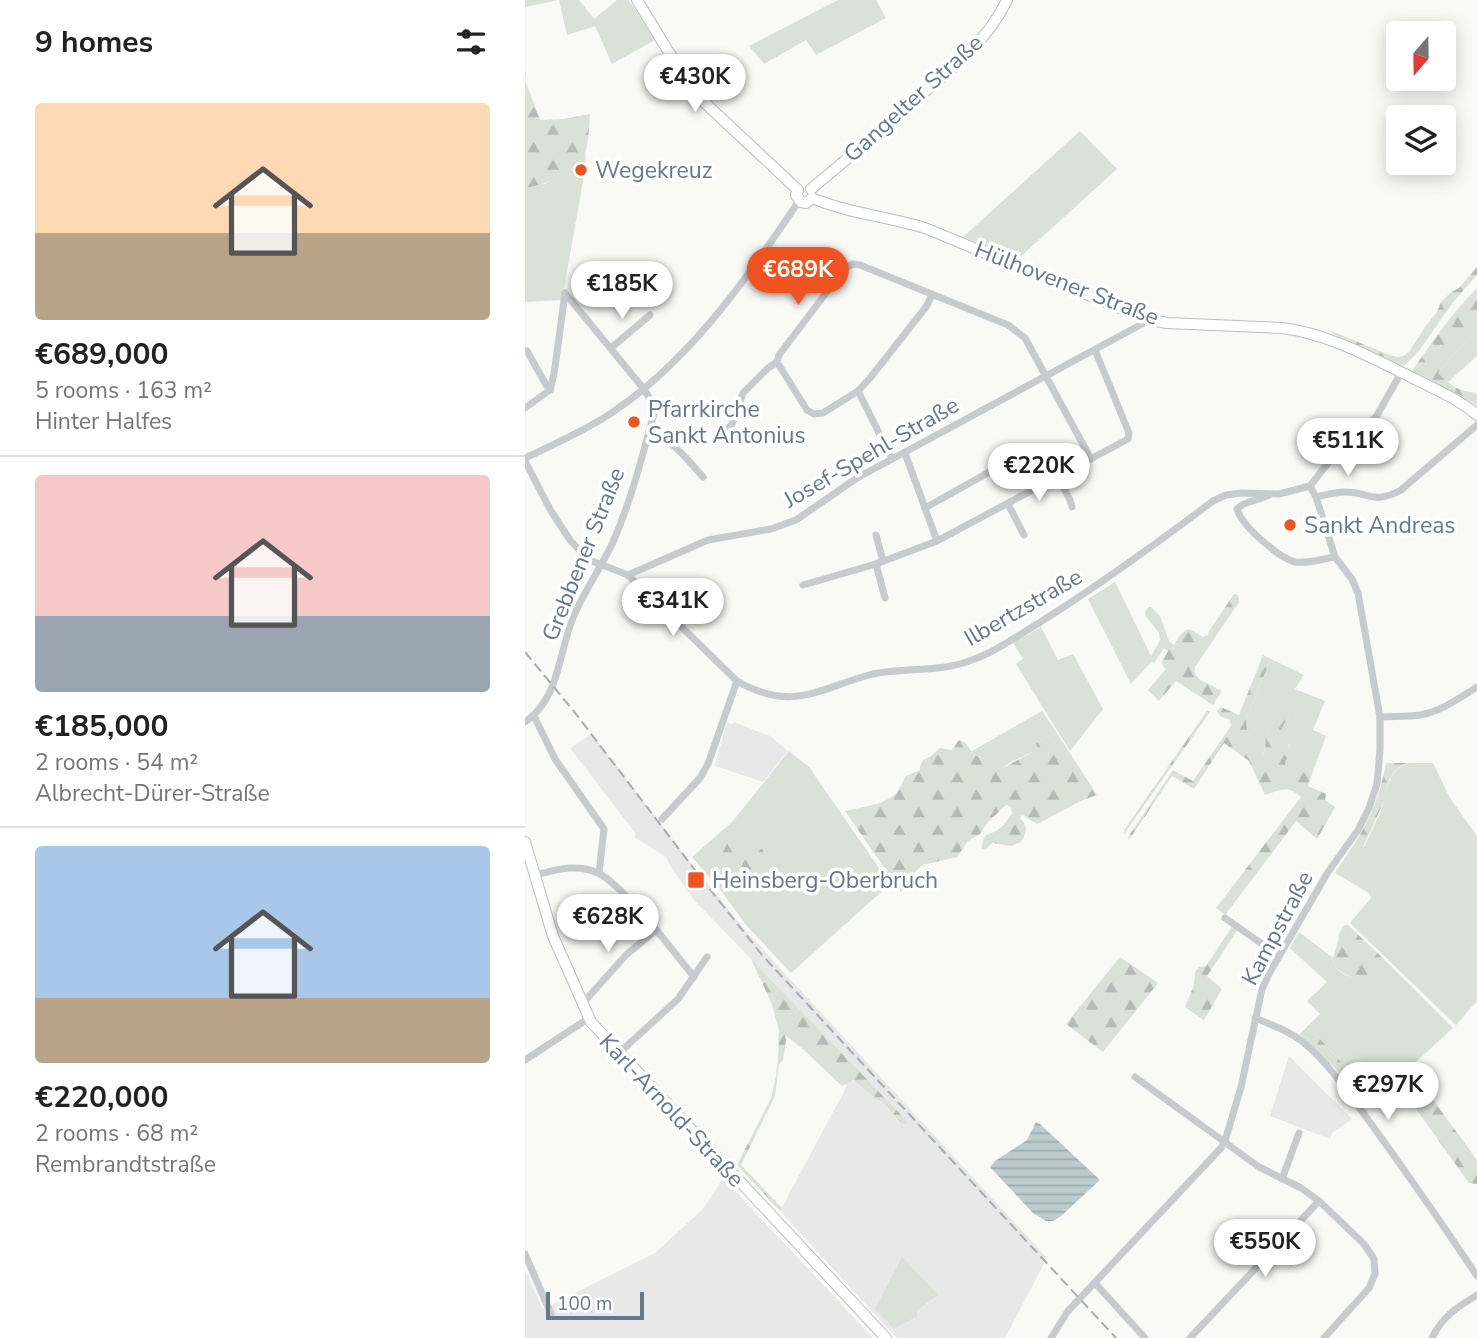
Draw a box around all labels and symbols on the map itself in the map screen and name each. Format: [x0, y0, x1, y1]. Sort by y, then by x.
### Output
north arrow [1386, 21, 1456, 91]
street label: Gangelter Straße [837, 27, 990, 169]
pin: €430K [646, 54, 744, 114]
place label: Wegekreuz [595, 155, 712, 186]
marker: Wegekreuz [573, 162, 589, 178]
street label: Hülhovener Straße [970, 234, 1163, 333]
pin: €689K [749, 247, 847, 307]
pin: €185K [573, 262, 671, 321]
street label: Josef-Spehl-Straße [777, 390, 965, 516]
place label: Pfarrkirche Sankt Antonius [648, 394, 806, 451]
marker: Pfarrkirche Sankt Antonius [626, 414, 642, 430]
pin: €511K [1299, 419, 1397, 478]
pin: €220K [990, 444, 1088, 503]
street label: Grebbener Straße [535, 463, 632, 645]
place label: Sankt Andreas [1304, 510, 1455, 541]
marker: Sankt Andreas [1282, 517, 1298, 533]
street label: Ilbertzstraße [959, 561, 1088, 654]
pin: €341K [624, 578, 722, 638]
place label: Heinsberg-Oberbruch [712, 865, 938, 896]
street label: Kampstraße [1234, 866, 1321, 991]
marker: Heinsberg-Oberbruch [686, 870, 706, 890]
pin: €628K [559, 894, 657, 954]
street label: Karl-Arnold-Straße [592, 1027, 751, 1194]
pin: €297K [1339, 1062, 1437, 1122]
pin: €550K [1216, 1220, 1314, 1279]
scale bar [546, 1289, 644, 1321]

